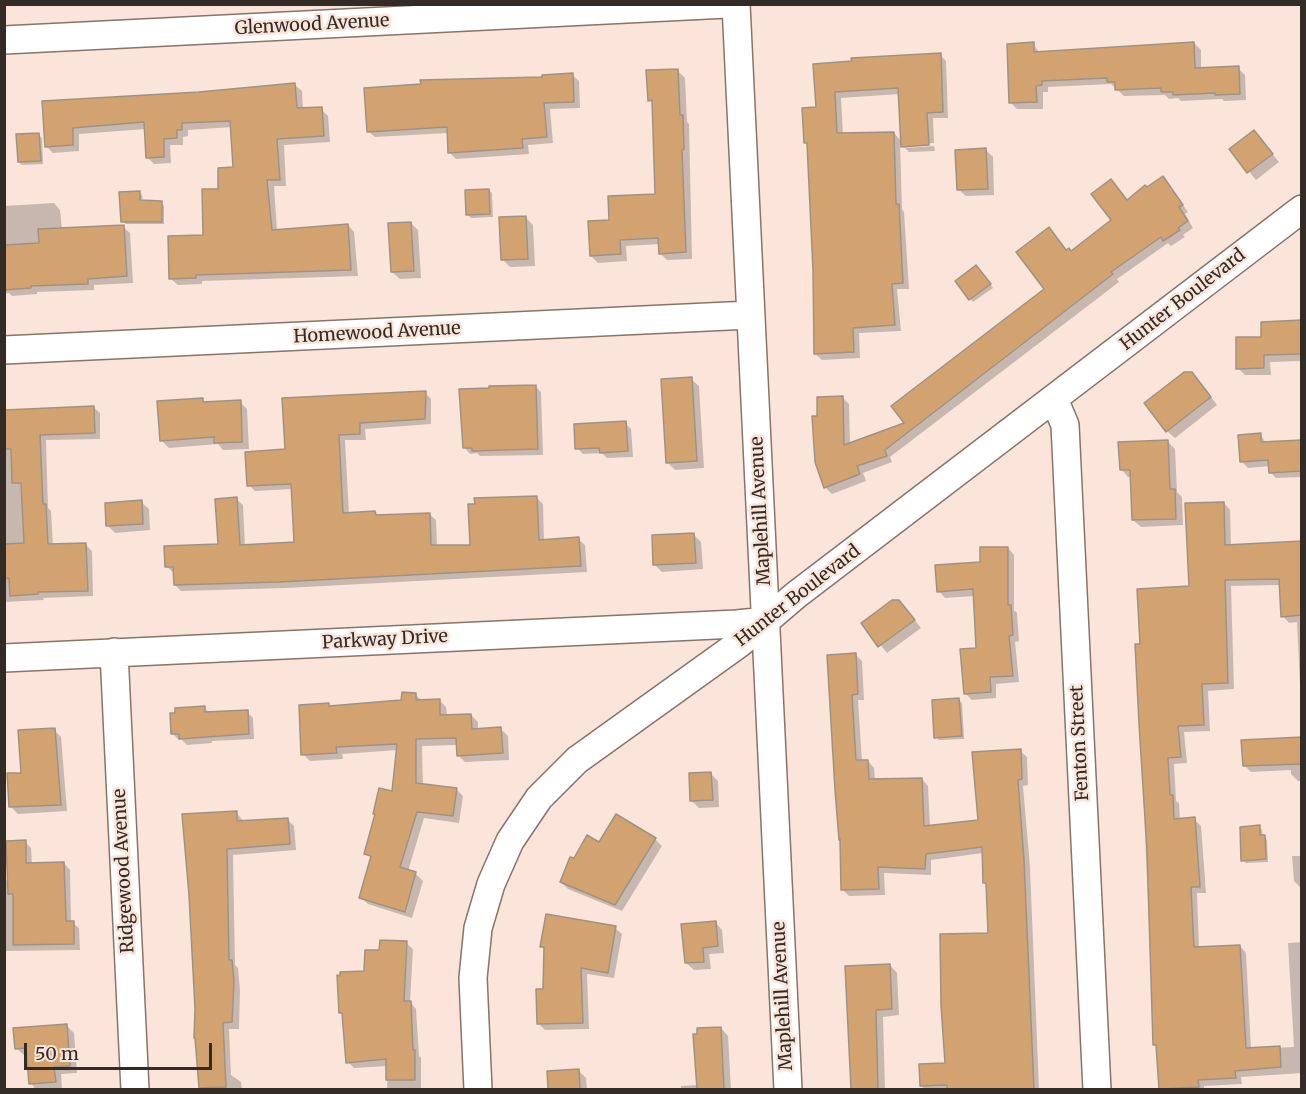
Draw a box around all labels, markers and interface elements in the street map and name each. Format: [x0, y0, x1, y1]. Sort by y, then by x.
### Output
street label: Glenwood Avenue [234, 10, 390, 40]
street label: Hunter Boulevard [1116, 244, 1250, 356]
street label: Homewood Avenue [293, 318, 461, 348]
street label: Maplehill Avenue [746, 436, 776, 586]
street label: Hunter Boulevard [731, 540, 865, 652]
street label: Parkway Drive [322, 626, 448, 654]
street label: Fenton Street [1066, 684, 1094, 802]
street label: Ridgewood Avenue [109, 788, 139, 954]
street label: Maplehill Avenue [768, 921, 798, 1071]
scale bar [27, 1031, 214, 1069]
text: 50 m [35, 1042, 79, 1065]

